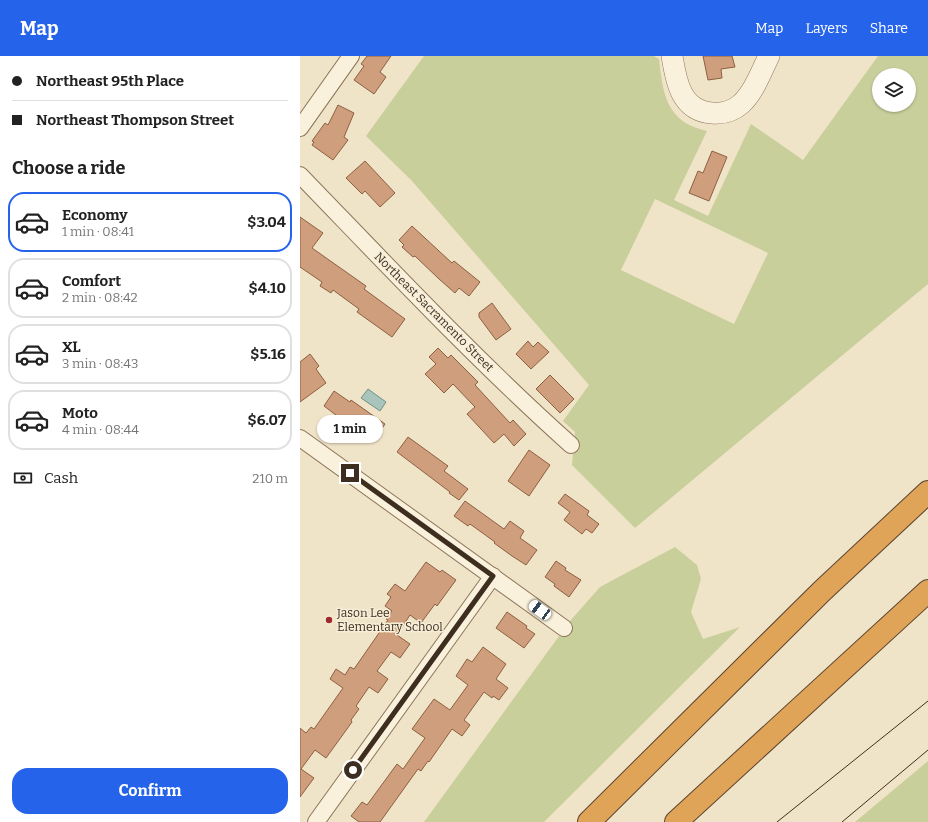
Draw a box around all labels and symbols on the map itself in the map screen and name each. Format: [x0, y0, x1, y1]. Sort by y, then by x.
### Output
street label: Northeast Sacramento Street [372, 250, 497, 375]
callout: 1 min [317, 415, 383, 443]
route end [341, 464, 359, 482]
car [527, 598, 553, 622]
place label: Jason Lee Elementary School [336, 606, 443, 634]
marker: Jason Lee Elementary School [324, 615, 334, 625]
route start [344, 761, 362, 779]

